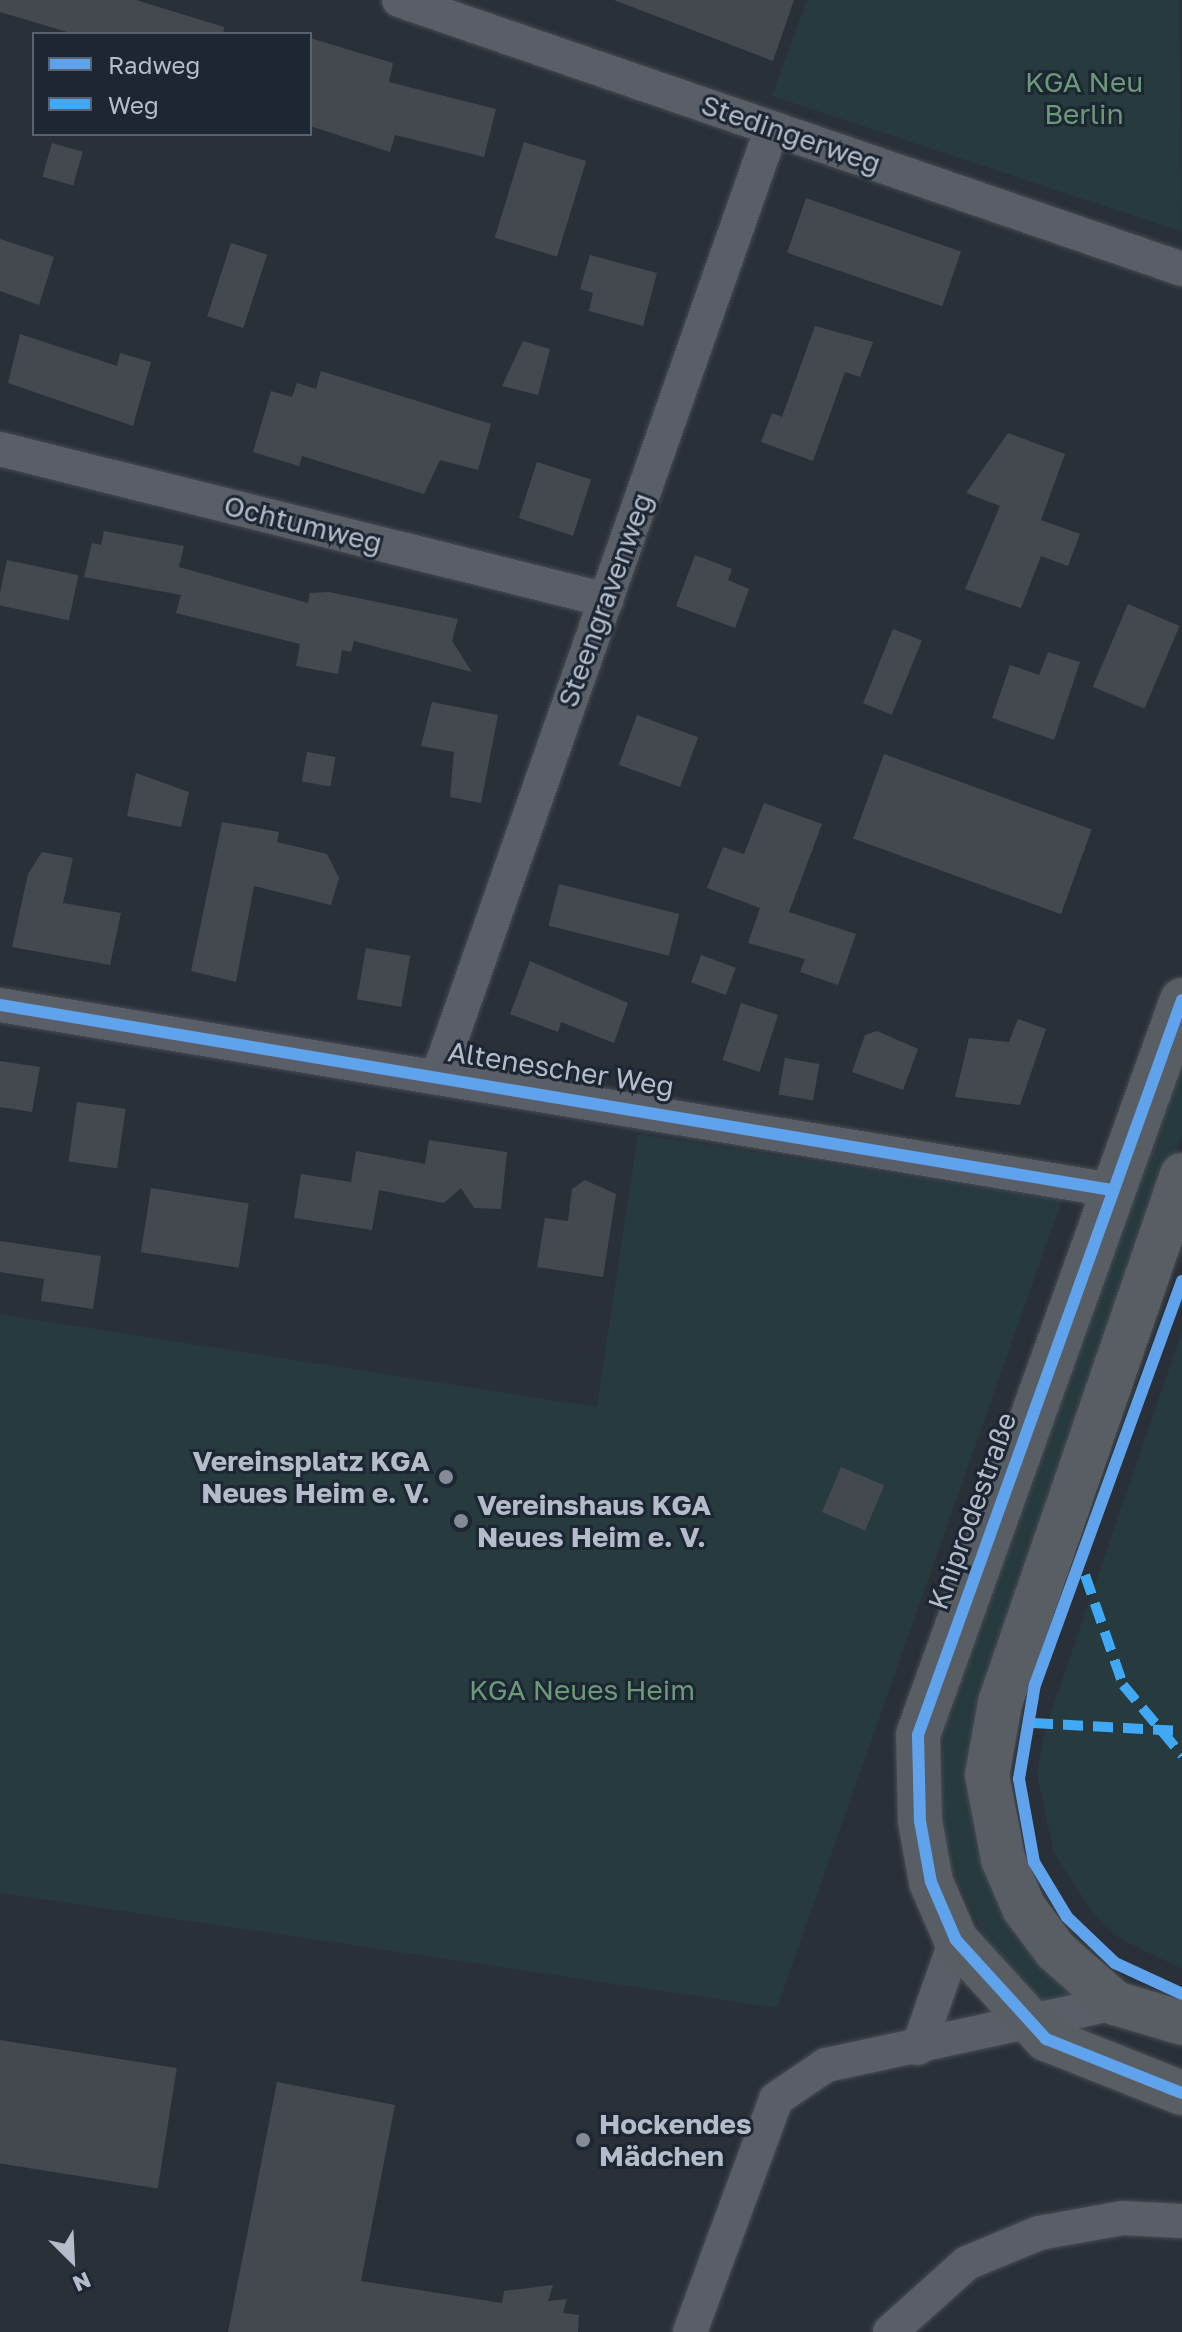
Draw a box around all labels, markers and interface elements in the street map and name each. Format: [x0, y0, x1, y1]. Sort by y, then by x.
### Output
legend [32, 32, 312, 136]
text: Radweg [108, 50, 200, 79]
park label: KGA Neu Berlin [1025, 65, 1143, 131]
street label: Stedingerweg [697, 88, 885, 180]
text: Weg [108, 90, 159, 119]
street label: Ochtumweg [221, 488, 385, 560]
street label: Steengravenweg [551, 488, 659, 712]
street label: Altenescher Weg [446, 1035, 676, 1103]
street label: Kniprodestraße [921, 1408, 1023, 1614]
place label: Vereinsplatz KGA Neues Heim e. V. [193, 1444, 430, 1510]
marker: Vereinsplatz KGA Neues Heim e. V. [437, 1468, 455, 1486]
place label: Vereinshaus KGA Neues Heim e. V. [477, 1488, 711, 1554]
marker: Vereinshaus KGA Neues Heim e. V. [452, 1512, 470, 1530]
park label: KGA Neues Heim [469, 1673, 695, 1707]
place label: Hockendes Mädchen [599, 2107, 752, 2173]
marker: Hockendes Mädchen [574, 2131, 592, 2149]
north arrow [32, 2220, 112, 2300]
text: N [69, 2267, 95, 2298]

